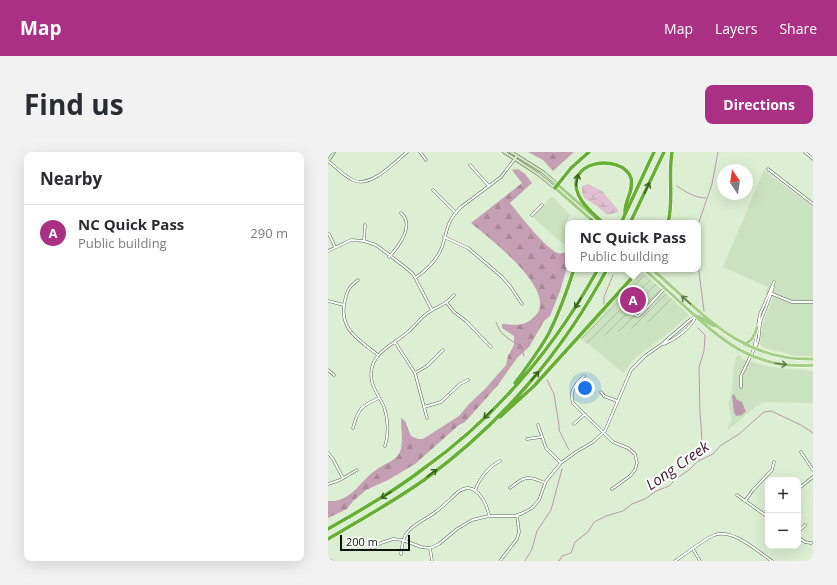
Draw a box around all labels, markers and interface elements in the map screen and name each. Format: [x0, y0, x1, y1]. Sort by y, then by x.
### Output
text: Map [20, 15, 61, 41]
text: Map [664, 19, 693, 38]
text: Layers [715, 19, 757, 38]
text: Share [779, 19, 817, 38]
text: Find us [24, 85, 124, 123]
button: Directions [705, 85, 813, 124]
north arrow [717, 164, 753, 200]
text: Nearby [40, 167, 102, 190]
one-way arrow [573, 174, 581, 187]
one-way arrow [644, 182, 651, 194]
text: NC Quick Pass [78, 214, 184, 234]
popup [565, 220, 701, 272]
text: A [49, 224, 57, 242]
text: 290 m [250, 224, 288, 242]
text: NC Quick Pass [580, 227, 686, 247]
text: Public building [78, 234, 167, 252]
text: Public building [580, 247, 669, 265]
pin: A [620, 285, 646, 315]
one-way arrow [681, 295, 691, 304]
one-way arrow [574, 297, 582, 308]
one-way arrow [774, 360, 787, 368]
one-way arrow [531, 370, 540, 381]
your location [575, 378, 595, 398]
one-way arrow [483, 410, 493, 419]
water label: Long Creek [641, 435, 713, 494]
one-way arrow [427, 469, 438, 478]
map controls [765, 477, 801, 549]
button: + [765, 477, 801, 513]
one-way arrow [380, 491, 392, 499]
button: − [765, 513, 801, 549]
scale bar [340, 533, 410, 552]
text: 200 m [346, 534, 378, 549]

